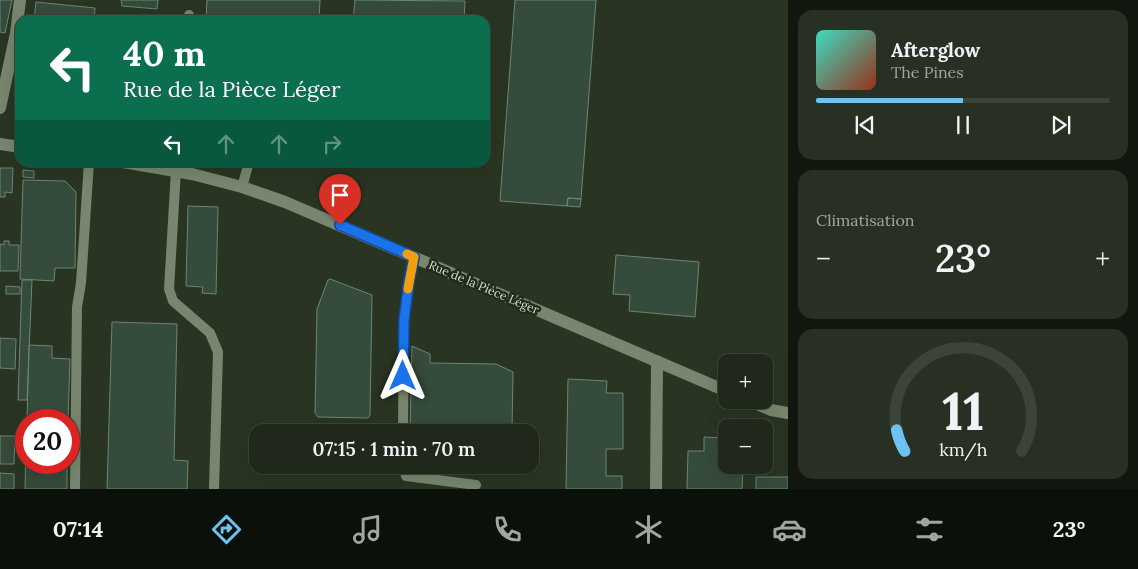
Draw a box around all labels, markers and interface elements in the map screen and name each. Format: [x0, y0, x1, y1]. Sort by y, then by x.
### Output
text: 40 m [123, 31, 206, 76]
icon: left [40, 35, 105, 100]
text: Afterglow [891, 38, 980, 62]
text: The Pines [891, 62, 964, 82]
text: Rue de la Pièce Léger [123, 75, 340, 103]
icon: previous [851, 111, 879, 139]
icon: pause [949, 111, 977, 139]
icon: next [1047, 111, 1075, 139]
icon: left [159, 130, 187, 158]
icon: ahead [212, 130, 240, 158]
icon: ahead [265, 130, 293, 158]
icon: right [318, 130, 346, 158]
pin [319, 174, 361, 225]
icon: arrive [326, 181, 354, 209]
text: Climatisation [816, 210, 914, 230]
text: 23° [935, 234, 991, 282]
text: − [816, 241, 831, 277]
text: + [1095, 241, 1110, 277]
street label: Rue de la Pièce Léger [426, 257, 542, 317]
position arrow [376, 349, 428, 401]
map controls [718, 354, 773, 474]
button: + [718, 354, 773, 409]
text: 11 [942, 378, 984, 444]
speed limit sign: 20 [15, 409, 80, 474]
button: − [718, 419, 773, 474]
text: 07:15 · 1 min · 70 m [313, 437, 475, 461]
text: km/h [939, 438, 987, 461]
icon: directions [209, 512, 244, 547]
icon: music [350, 512, 385, 547]
icon: phone [490, 512, 525, 547]
icon: climate [631, 512, 666, 547]
icon: car [772, 512, 807, 547]
icon: filters [912, 512, 947, 547]
text: 07:14 [53, 515, 104, 543]
text: 23° [1053, 515, 1085, 543]

